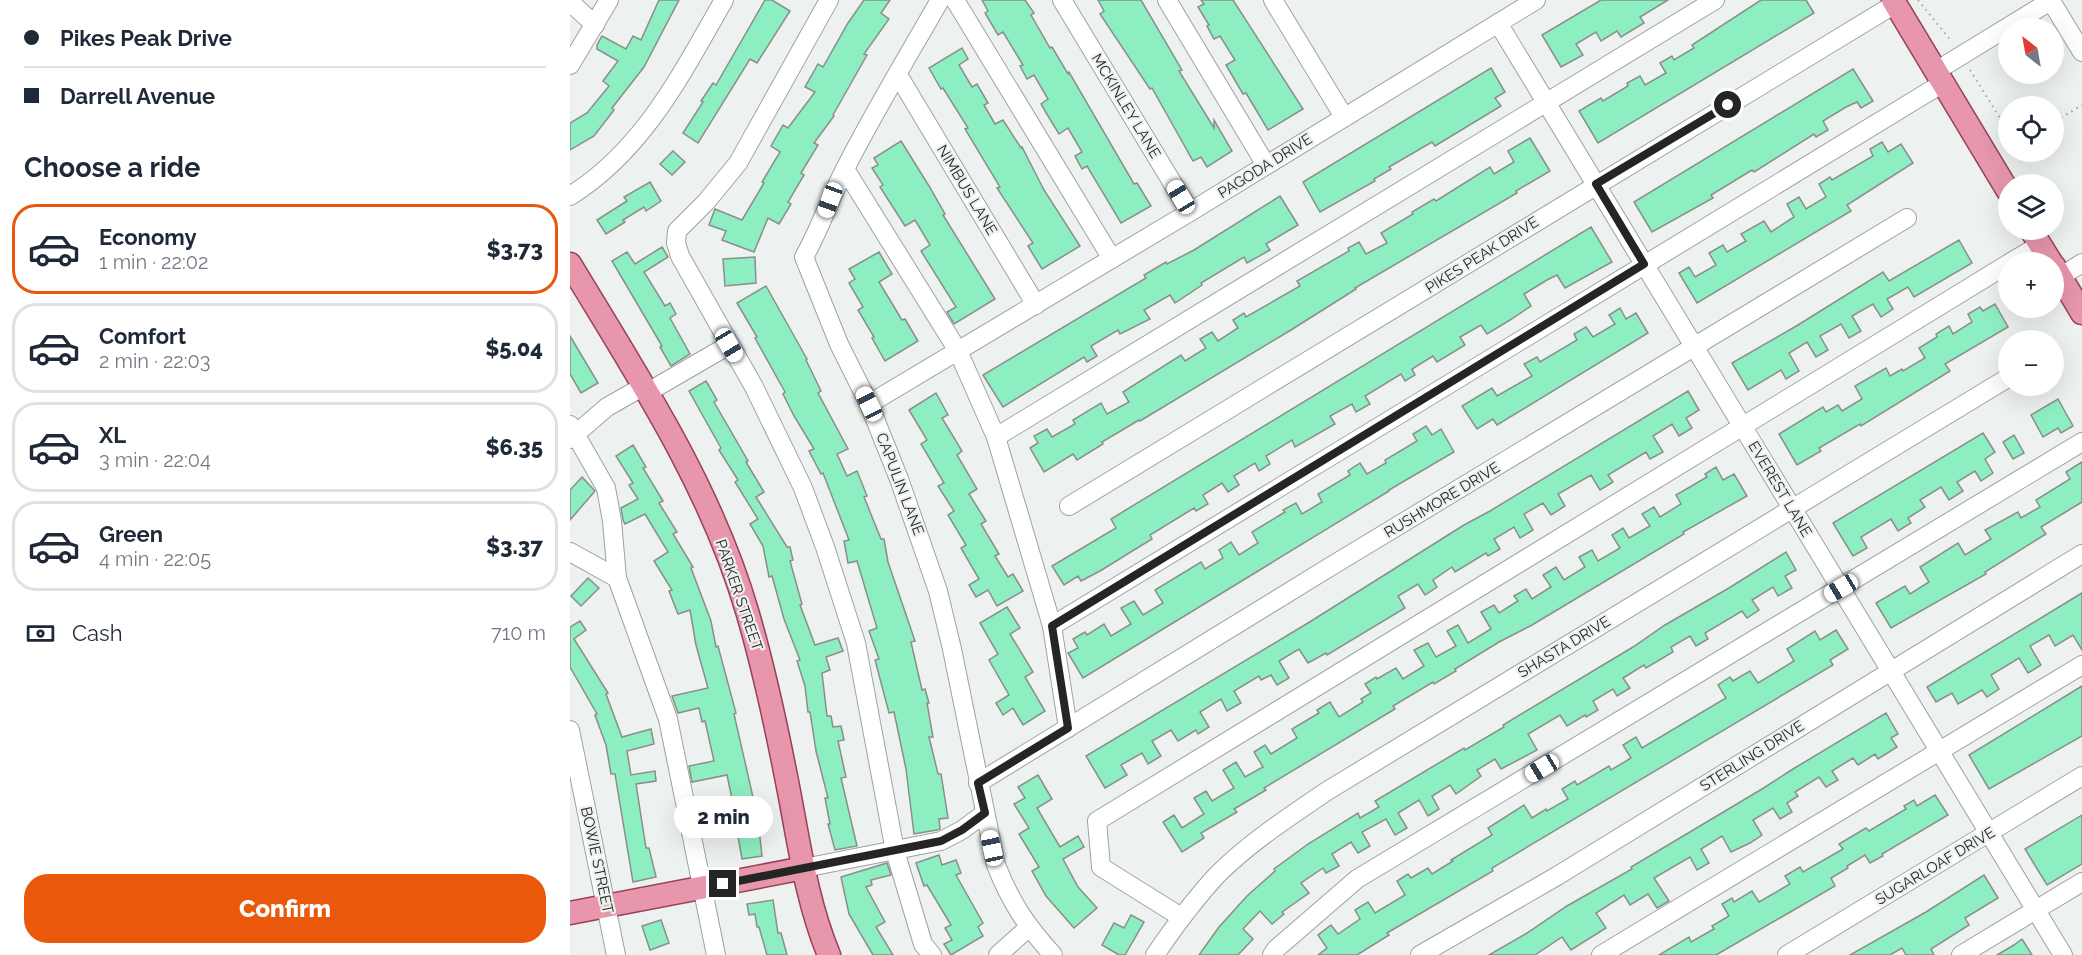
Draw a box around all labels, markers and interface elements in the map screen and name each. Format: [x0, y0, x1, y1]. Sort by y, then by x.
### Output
north arrow [1998, 18, 2064, 84]
map controls [1998, 18, 2064, 396]
text: Pikes Peak Drive [60, 25, 232, 51]
street label: MCKINLEY LANE [1088, 50, 1164, 162]
text: Darrell Avenue [60, 83, 215, 109]
route start [1714, 91, 1741, 118]
button: locate [1998, 96, 2064, 162]
street label: PAGODA DRIVE [1215, 130, 1315, 202]
street label: NIMBUS LANE [933, 142, 1001, 238]
text: Choose a ride [24, 152, 200, 183]
button: layers [1998, 174, 2064, 240]
car [1164, 177, 1198, 217]
car [815, 180, 845, 220]
street label: PIKES PEAK DRIVE [1422, 213, 1542, 297]
icon: car [27, 222, 81, 276]
text: Economy [99, 224, 197, 250]
text: $3.73 [487, 236, 543, 262]
text: 1 min · 22:02 [99, 250, 208, 274]
button: + [1998, 252, 2064, 318]
icon: car [27, 321, 81, 375]
text: Comfort [99, 323, 186, 349]
car [712, 325, 746, 365]
button: − [1998, 330, 2064, 396]
text: $5.04 [485, 335, 543, 361]
text: 2 min · 22:03 [99, 349, 210, 373]
car [853, 384, 885, 424]
icon: car [27, 420, 81, 474]
text: XL [99, 422, 126, 448]
street label: CAPULIN LANE [872, 430, 928, 538]
text: $6.35 [485, 434, 543, 460]
street label: EVEREST LANE [1744, 438, 1816, 540]
text: 3 min · 22:04 [99, 448, 211, 472]
street label: RUSHMORE DRIVE [1381, 458, 1503, 542]
icon: car [27, 519, 81, 573]
text: Green [99, 521, 163, 547]
text: $3.37 [486, 533, 543, 559]
street label: PARKER STREET [712, 537, 766, 653]
text: 4 min · 22:05 [99, 547, 211, 571]
car [1821, 571, 1861, 605]
street label: SHASTA DRIVE [1515, 612, 1613, 682]
icon: cash [24, 617, 57, 650]
text: Cash [72, 620, 123, 646]
text: 710 m [491, 621, 546, 645]
street label: STERLING DRIVE [1697, 717, 1807, 795]
car [1522, 751, 1562, 785]
callout: 2 min [674, 797, 772, 839]
street label: BOWIE STREET [577, 805, 617, 915]
text: 2 min [697, 805, 750, 829]
street label: SUGARLOAF DRIVE [1872, 823, 1998, 909]
car [979, 829, 1005, 867]
route end [709, 870, 736, 897]
button: Confirm [24, 874, 546, 943]

